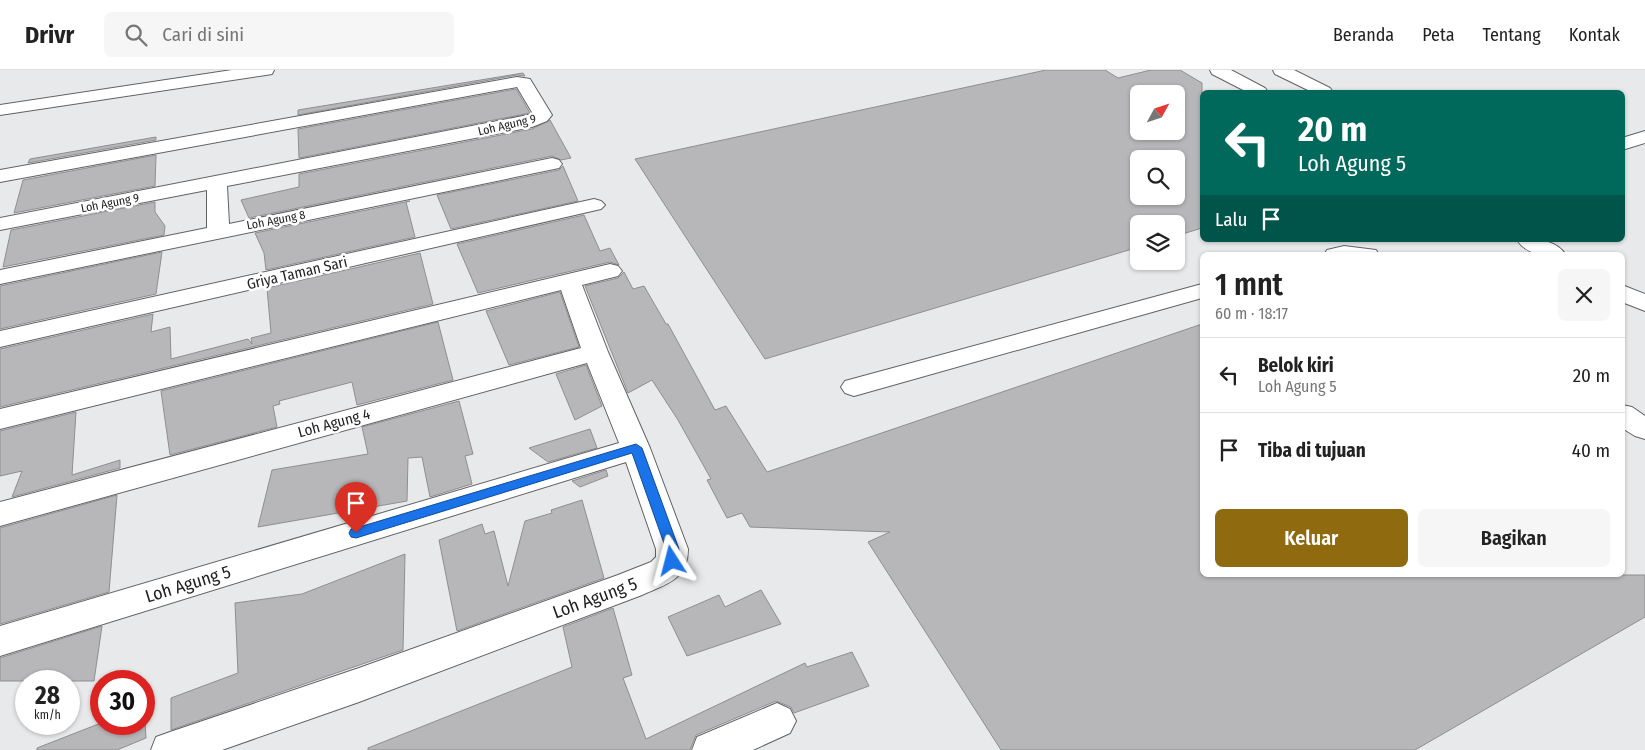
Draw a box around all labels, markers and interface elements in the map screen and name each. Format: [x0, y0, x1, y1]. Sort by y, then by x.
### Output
search box [104, 12, 454, 57]
text: Drivr [25, 21, 74, 49]
icon: search [122, 21, 150, 49]
text: Cari di sini [162, 23, 244, 46]
text: Beranda [1333, 24, 1394, 46]
text: Peta [1422, 24, 1455, 46]
text: Tentang [1483, 24, 1541, 46]
text: Kontak [1569, 24, 1620, 46]
north arrow [1130, 85, 1185, 140]
map controls [1130, 85, 1185, 270]
text: 20 m [1298, 108, 1367, 150]
icon: left [1215, 110, 1280, 175]
street label: Loh Agung 9 [477, 111, 538, 138]
button: search [1130, 150, 1185, 205]
text: Loh Agung 5 [1298, 150, 1406, 177]
street label: Loh Agung 9 [80, 190, 141, 216]
icon: arrive [1257, 205, 1285, 233]
street label: Loh Agung 8 [246, 207, 306, 233]
text: Lalu [1215, 208, 1247, 231]
button: layers [1130, 215, 1185, 270]
street label: Griya Taman Sari [245, 253, 349, 293]
text: 1 mnt [1215, 267, 1283, 303]
button: close [1558, 269, 1610, 321]
text: 60 m · 18:17 [1215, 304, 1288, 323]
text: Belok kiri [1258, 354, 1334, 377]
icon: left [1215, 361, 1243, 389]
text: 20 m [1573, 364, 1610, 387]
text: Loh Agung 5 [1258, 377, 1337, 396]
street label: Loh Agung 4 [296, 405, 372, 441]
icon: arrive [1215, 436, 1243, 464]
text: Tiba di tujuan [1258, 439, 1366, 462]
text: 40 m [1572, 439, 1610, 462]
pin [335, 482, 377, 533]
icon: arrive [342, 489, 370, 517]
button: Keluar [1215, 509, 1408, 567]
button: Bagikan [1418, 509, 1610, 567]
position arrow [645, 534, 697, 586]
street label: Loh Agung 5 [143, 561, 233, 607]
street label: Loh Agung 5 [550, 573, 640, 623]
speed limit sign: 30 [90, 670, 155, 735]
text: 28 [35, 681, 60, 711]
text: km/h [34, 708, 61, 722]

